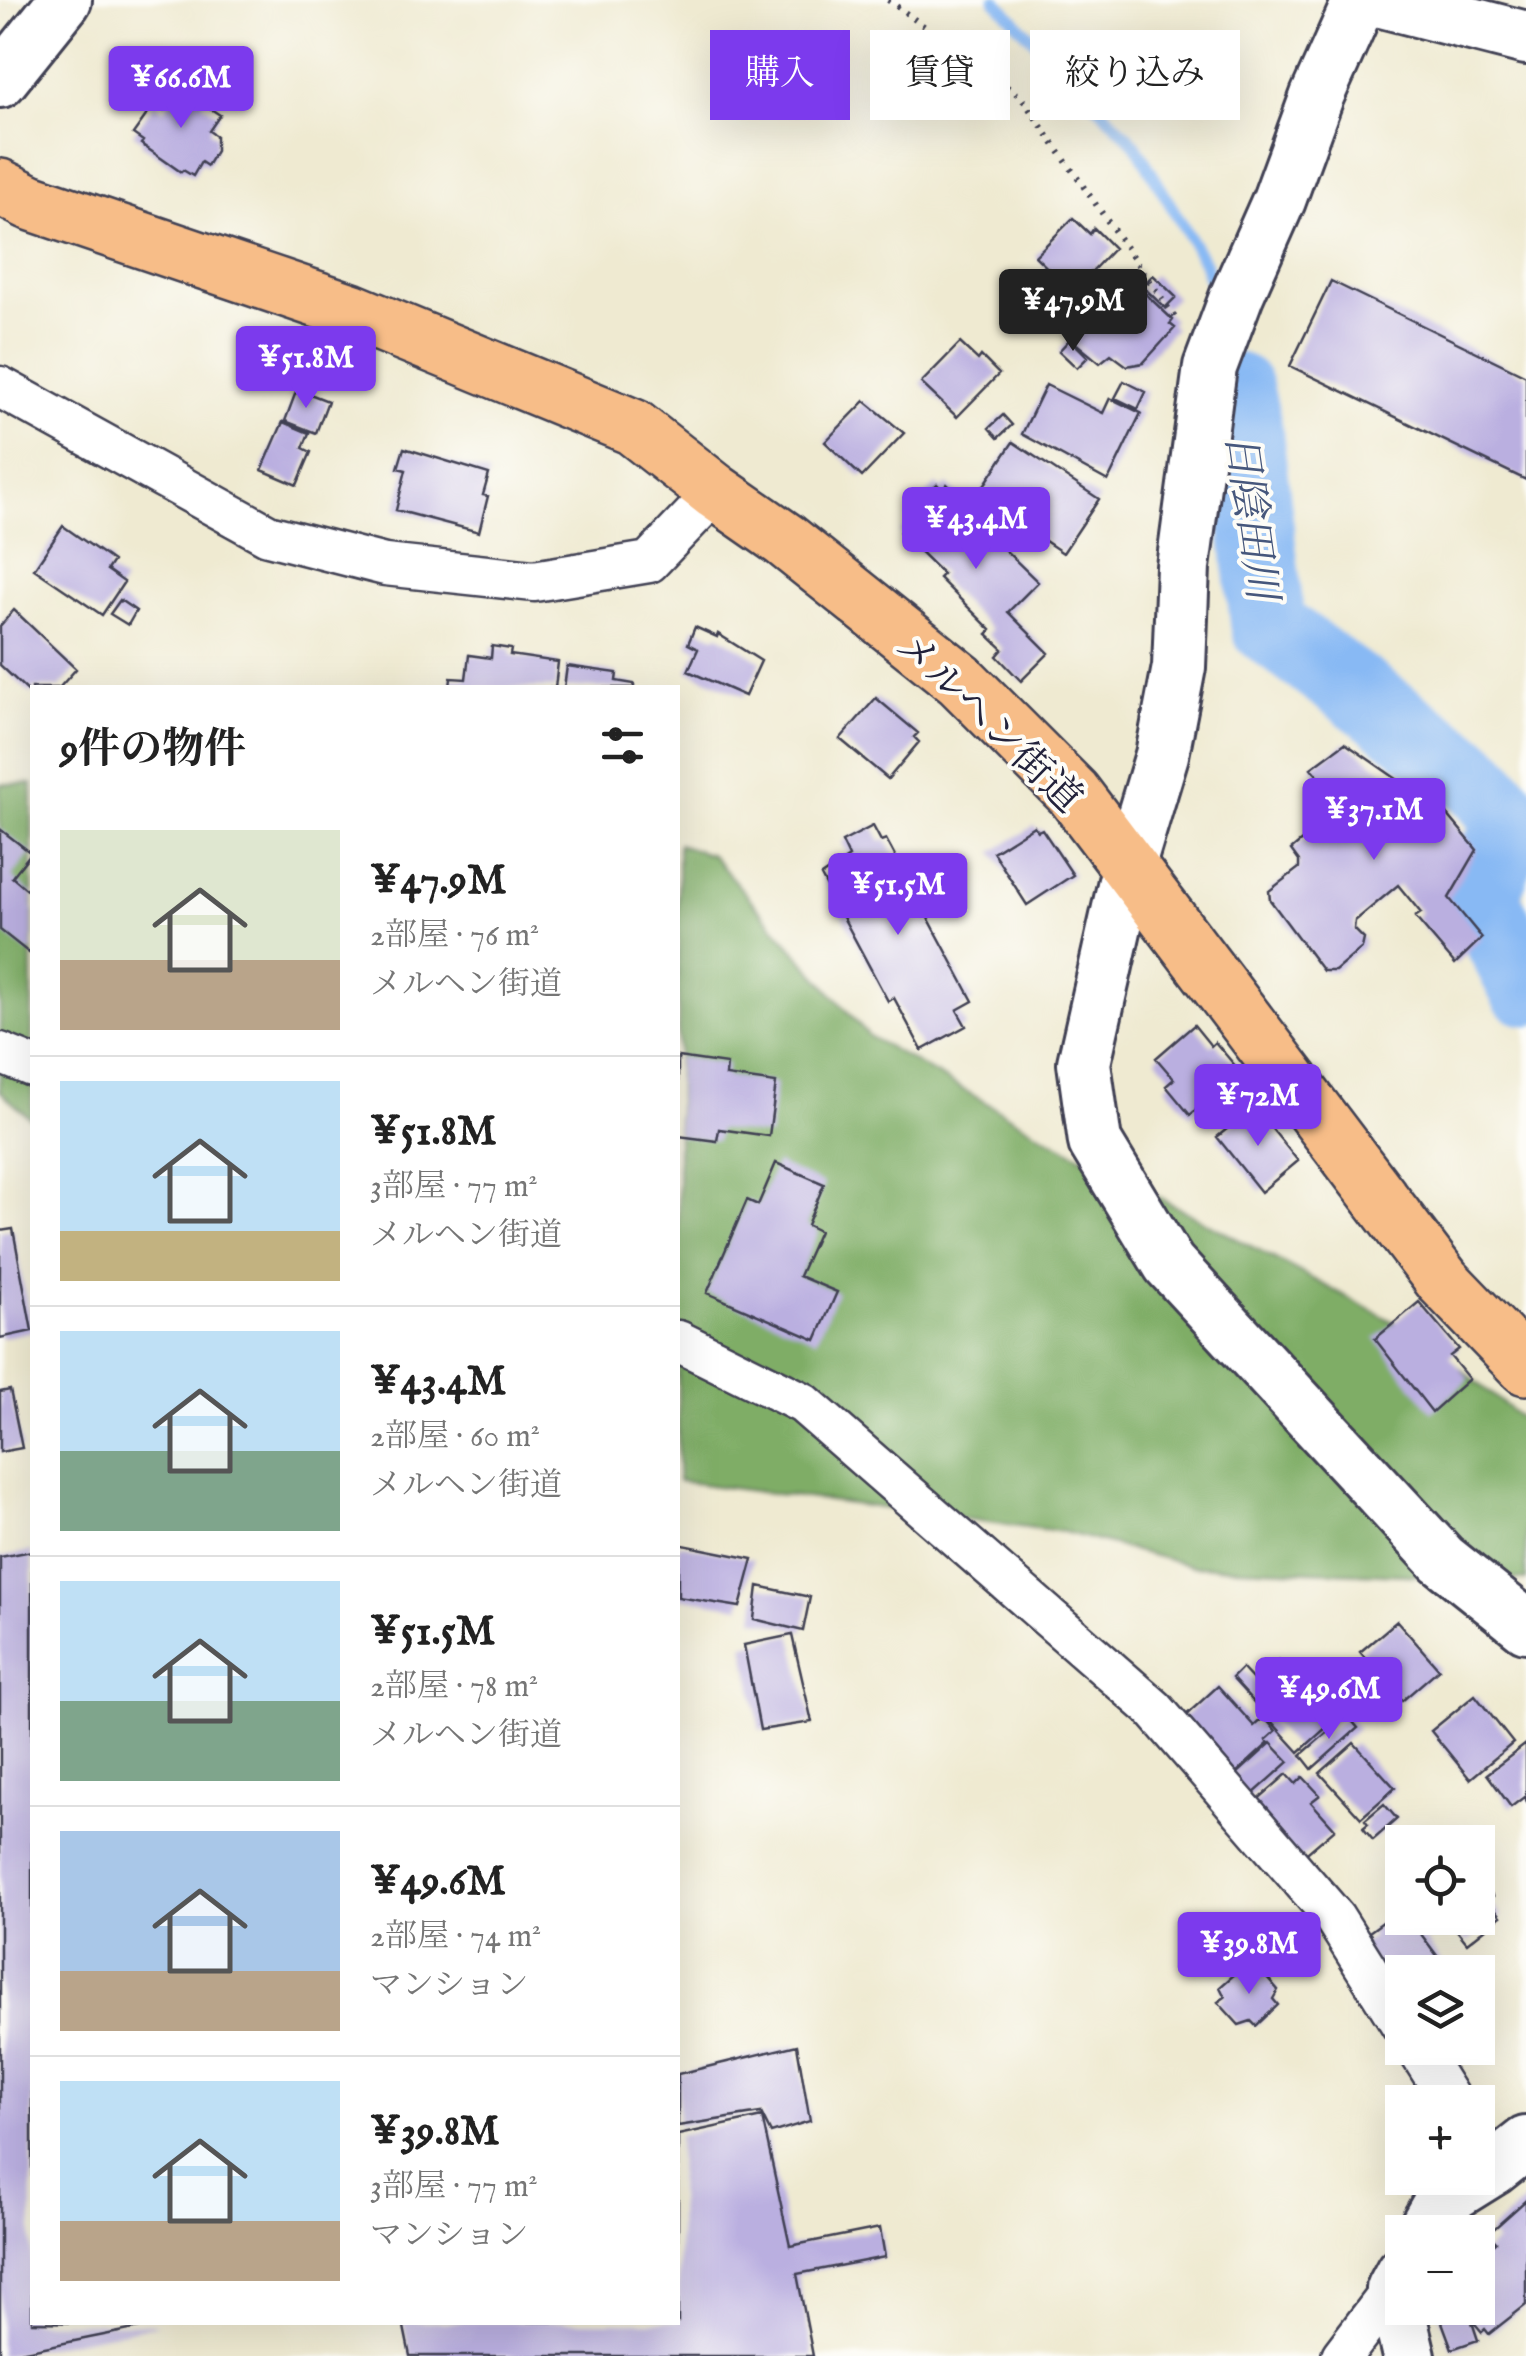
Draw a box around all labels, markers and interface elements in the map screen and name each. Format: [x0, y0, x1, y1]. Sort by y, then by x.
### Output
chip: 購入 [710, 30, 850, 120]
chip: 賃貸 [870, 30, 1010, 120]
chip: 絞り込み [1030, 30, 1240, 120]
pin: ¥66.6M [100, 46, 262, 131]
text: ¥66.6M [131, 58, 231, 99]
pin: ¥47.9M [992, 269, 1154, 354]
text: ¥47.9M [1021, 281, 1125, 322]
pin: ¥51.8M [225, 326, 387, 411]
text: ¥51.8M [258, 338, 354, 379]
water label: 日陰田川 [1212, 430, 1288, 607]
pin: ¥43.4M [895, 487, 1057, 572]
text: ¥43.4M [924, 499, 1028, 540]
street label: メルヘン街道 [884, 622, 1092, 825]
icon: filters [595, 718, 650, 773]
text: 9件の物件 [60, 724, 246, 777]
pin: ¥37.1M [1293, 778, 1455, 863]
text: ¥37.1M [1324, 790, 1424, 831]
pin: ¥51.5M [817, 853, 979, 938]
text: ¥47.9M [370, 855, 506, 908]
text: ¥51.5M [850, 865, 946, 906]
icon: home [140, 870, 260, 990]
text: 2部屋 · 76 m² [370, 916, 539, 957]
text: メルヘン街道 [370, 965, 562, 1006]
pin: ¥72M [1199, 1064, 1317, 1149]
text: ¥72M [1216, 1076, 1300, 1117]
text: ¥51.8M [370, 1106, 496, 1159]
icon: home [140, 1121, 260, 1241]
text: 3部屋 · 77 m² [370, 1167, 538, 1208]
text: メルヘン街道 [370, 1216, 562, 1257]
text: ¥43.4M [370, 1356, 506, 1409]
icon: home [140, 1371, 260, 1491]
text: 2部屋 · 60 m² [370, 1417, 540, 1458]
text: メルヘン街道 [370, 1466, 562, 1507]
text: ¥51.5M [370, 1606, 495, 1659]
icon: home [140, 1621, 260, 1741]
pin: ¥49.6M [1248, 1657, 1410, 1742]
text: 2部屋 · 78 m² [370, 1667, 538, 1708]
text: ¥49.6M [1277, 1669, 1381, 1710]
text: メルヘン街道 [370, 1716, 562, 1757]
map controls [1385, 1825, 1495, 2325]
button: locate [1385, 1825, 1495, 1935]
text: ¥49.6M [370, 1856, 506, 1909]
icon: home [140, 1871, 260, 1991]
pin: ¥39.8M [1168, 1912, 1330, 1997]
text: 2部屋 · 74 m² [370, 1917, 541, 1958]
text: ¥39.8M [1200, 1924, 1298, 1965]
button: layers [1385, 1955, 1495, 2065]
text: マンション [370, 1966, 529, 2007]
button: + [1385, 2085, 1495, 2195]
text: ¥39.8M [370, 2106, 500, 2159]
icon: home [140, 2121, 260, 2241]
text: 3部屋 · 77 m² [370, 2167, 538, 2208]
button: − [1385, 2215, 1495, 2325]
text: マンション [370, 2216, 529, 2257]

